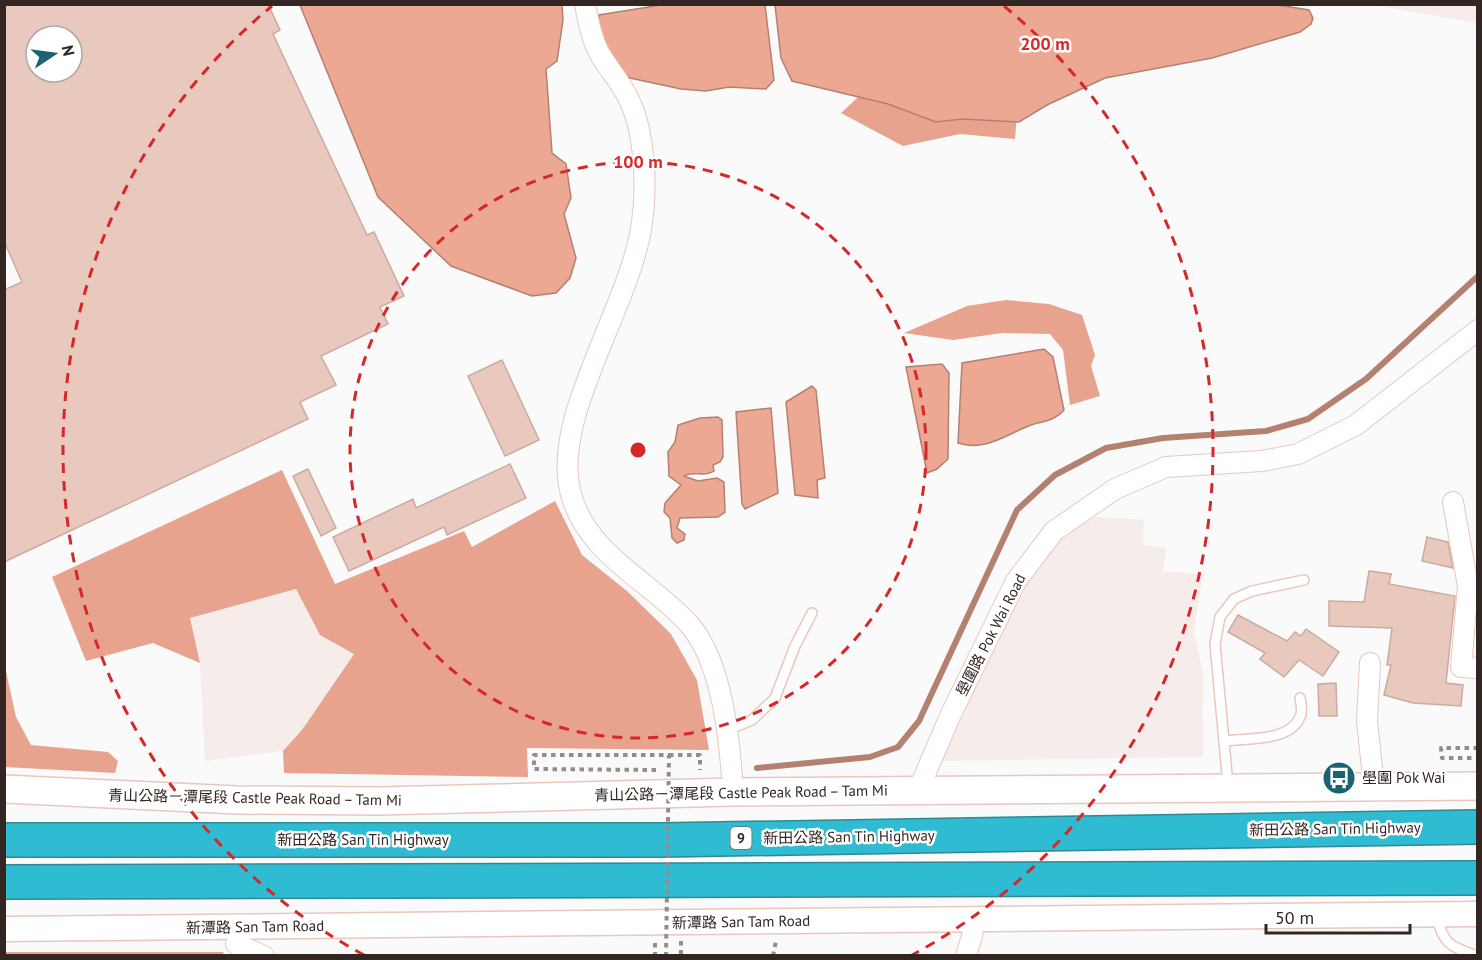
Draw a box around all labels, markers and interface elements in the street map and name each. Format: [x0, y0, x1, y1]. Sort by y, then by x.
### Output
north arrow [24, 24, 84, 84]
text: 200 m [1020, 32, 1070, 55]
text: N [58, 43, 80, 58]
text: 100 m [613, 150, 663, 173]
centre of rings [628, 440, 648, 460]
street label: 壆圍路 Pok Wai Road [952, 571, 1030, 699]
bus stop icon: 壆圍 Pok Wai [1321, 760, 1357, 796]
place label: 壆圍 Pok Wai [1362, 768, 1446, 787]
street label: 青山公路－潭尾段 Castle Peak Road – Tam Mi [594, 780, 888, 805]
street label: 青山公路－潭尾段 Castle Peak Road – Tam Mi [108, 785, 402, 810]
street label: 新田公路 San Tin Highway [1249, 818, 1421, 839]
street label: 新田公路 San Tin Highway [763, 826, 935, 847]
road number: 9 [730, 827, 752, 849]
street label: 新田公路 San Tin Highway [277, 830, 449, 849]
scale bar [1266, 897, 1410, 935]
text: 50 m [1275, 906, 1314, 929]
street label: 新潭路 San Tam Road [672, 911, 810, 932]
street label: 新潭路 San Tam Road [186, 916, 324, 937]

